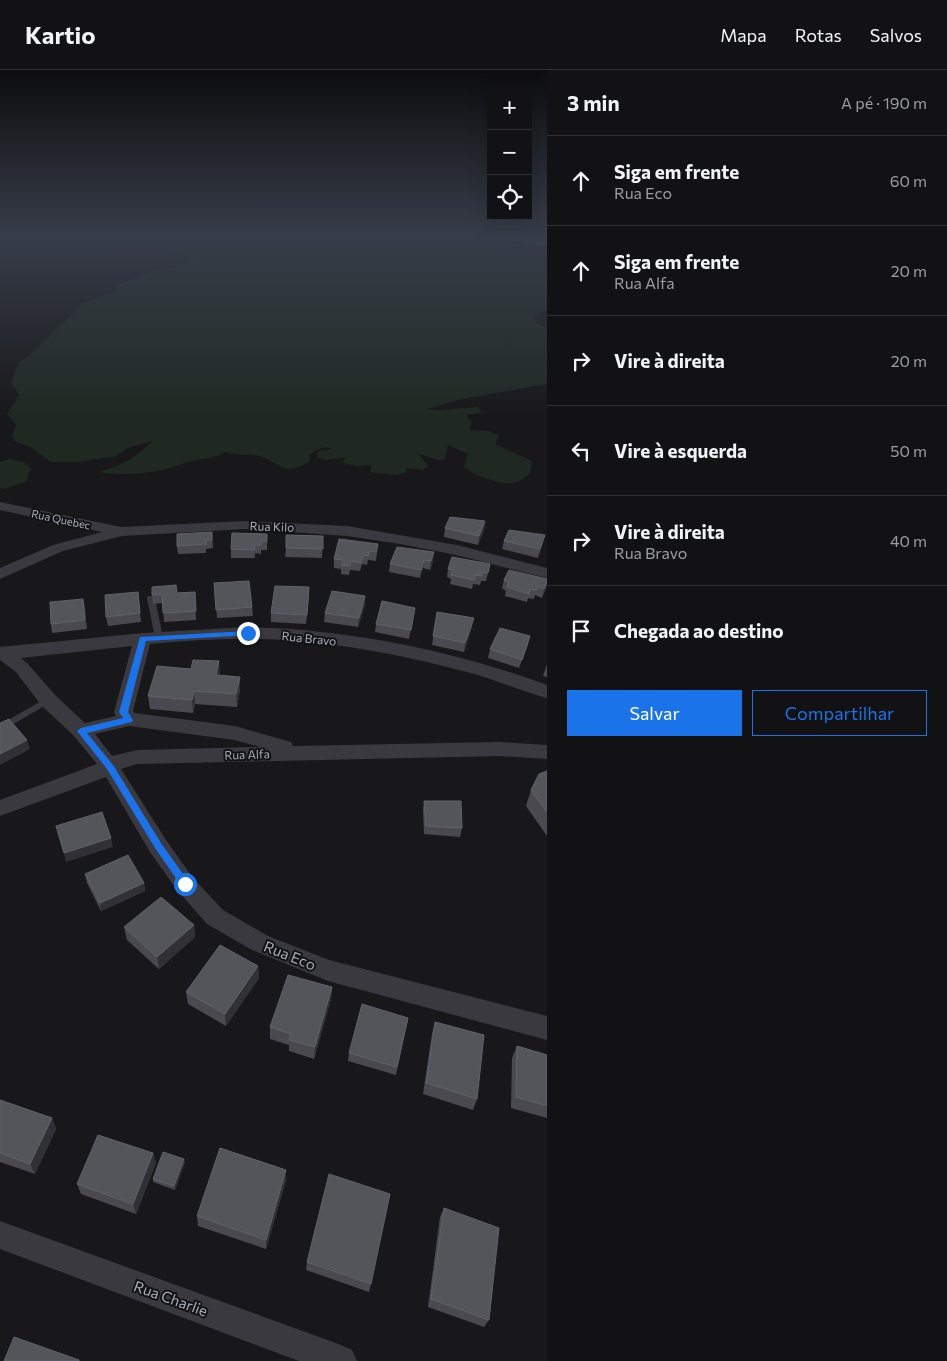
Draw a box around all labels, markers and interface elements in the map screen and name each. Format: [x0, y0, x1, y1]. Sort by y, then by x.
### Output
text: Kartio [25, 20, 95, 49]
text: Mapa [720, 24, 767, 46]
text: Rotas [795, 24, 842, 46]
text: Salvos [870, 24, 922, 46]
map controls [487, 85, 532, 220]
button: + [487, 85, 532, 130]
text: 3 min [567, 90, 620, 115]
text: A pé · 190 m [841, 93, 927, 112]
button: − [487, 130, 532, 175]
text: Siga em frente [614, 160, 739, 183]
icon: ahead [567, 167, 595, 195]
text: 60 m [890, 171, 927, 190]
button: locate [487, 175, 532, 220]
text: Rua Eco [614, 183, 672, 202]
text: Siga em frente [614, 250, 739, 273]
icon: ahead [567, 257, 595, 285]
text: 20 m [891, 261, 927, 280]
text: Rua Alfa [614, 273, 675, 292]
icon: right [567, 347, 595, 375]
text: Vire à direita [614, 349, 725, 372]
text: 20 m [891, 351, 927, 370]
icon: left [567, 437, 595, 465]
text: Vire à esquerda [614, 439, 747, 462]
text: 50 m [890, 441, 927, 460]
street label: Rua Quebec [30, 506, 92, 532]
street label: Rua Kilo [249, 518, 295, 534]
text: Vire à direita [614, 520, 725, 543]
icon: right [567, 527, 595, 555]
text: 40 m [890, 531, 927, 550]
text: Rua Bravo [614, 543, 687, 562]
icon: arrive [567, 617, 595, 645]
text: Chegada ao destino [614, 619, 784, 642]
route end [237, 622, 260, 645]
street label: Rua Bravo [281, 628, 337, 648]
button: Salvar [567, 690, 742, 736]
button: Compartilhar [752, 690, 927, 736]
street label: Rua Alfa [224, 746, 270, 762]
route start [174, 873, 197, 896]
street label: Rua Eco [261, 936, 319, 974]
street label: Rua Charlie [132, 1276, 210, 1320]

